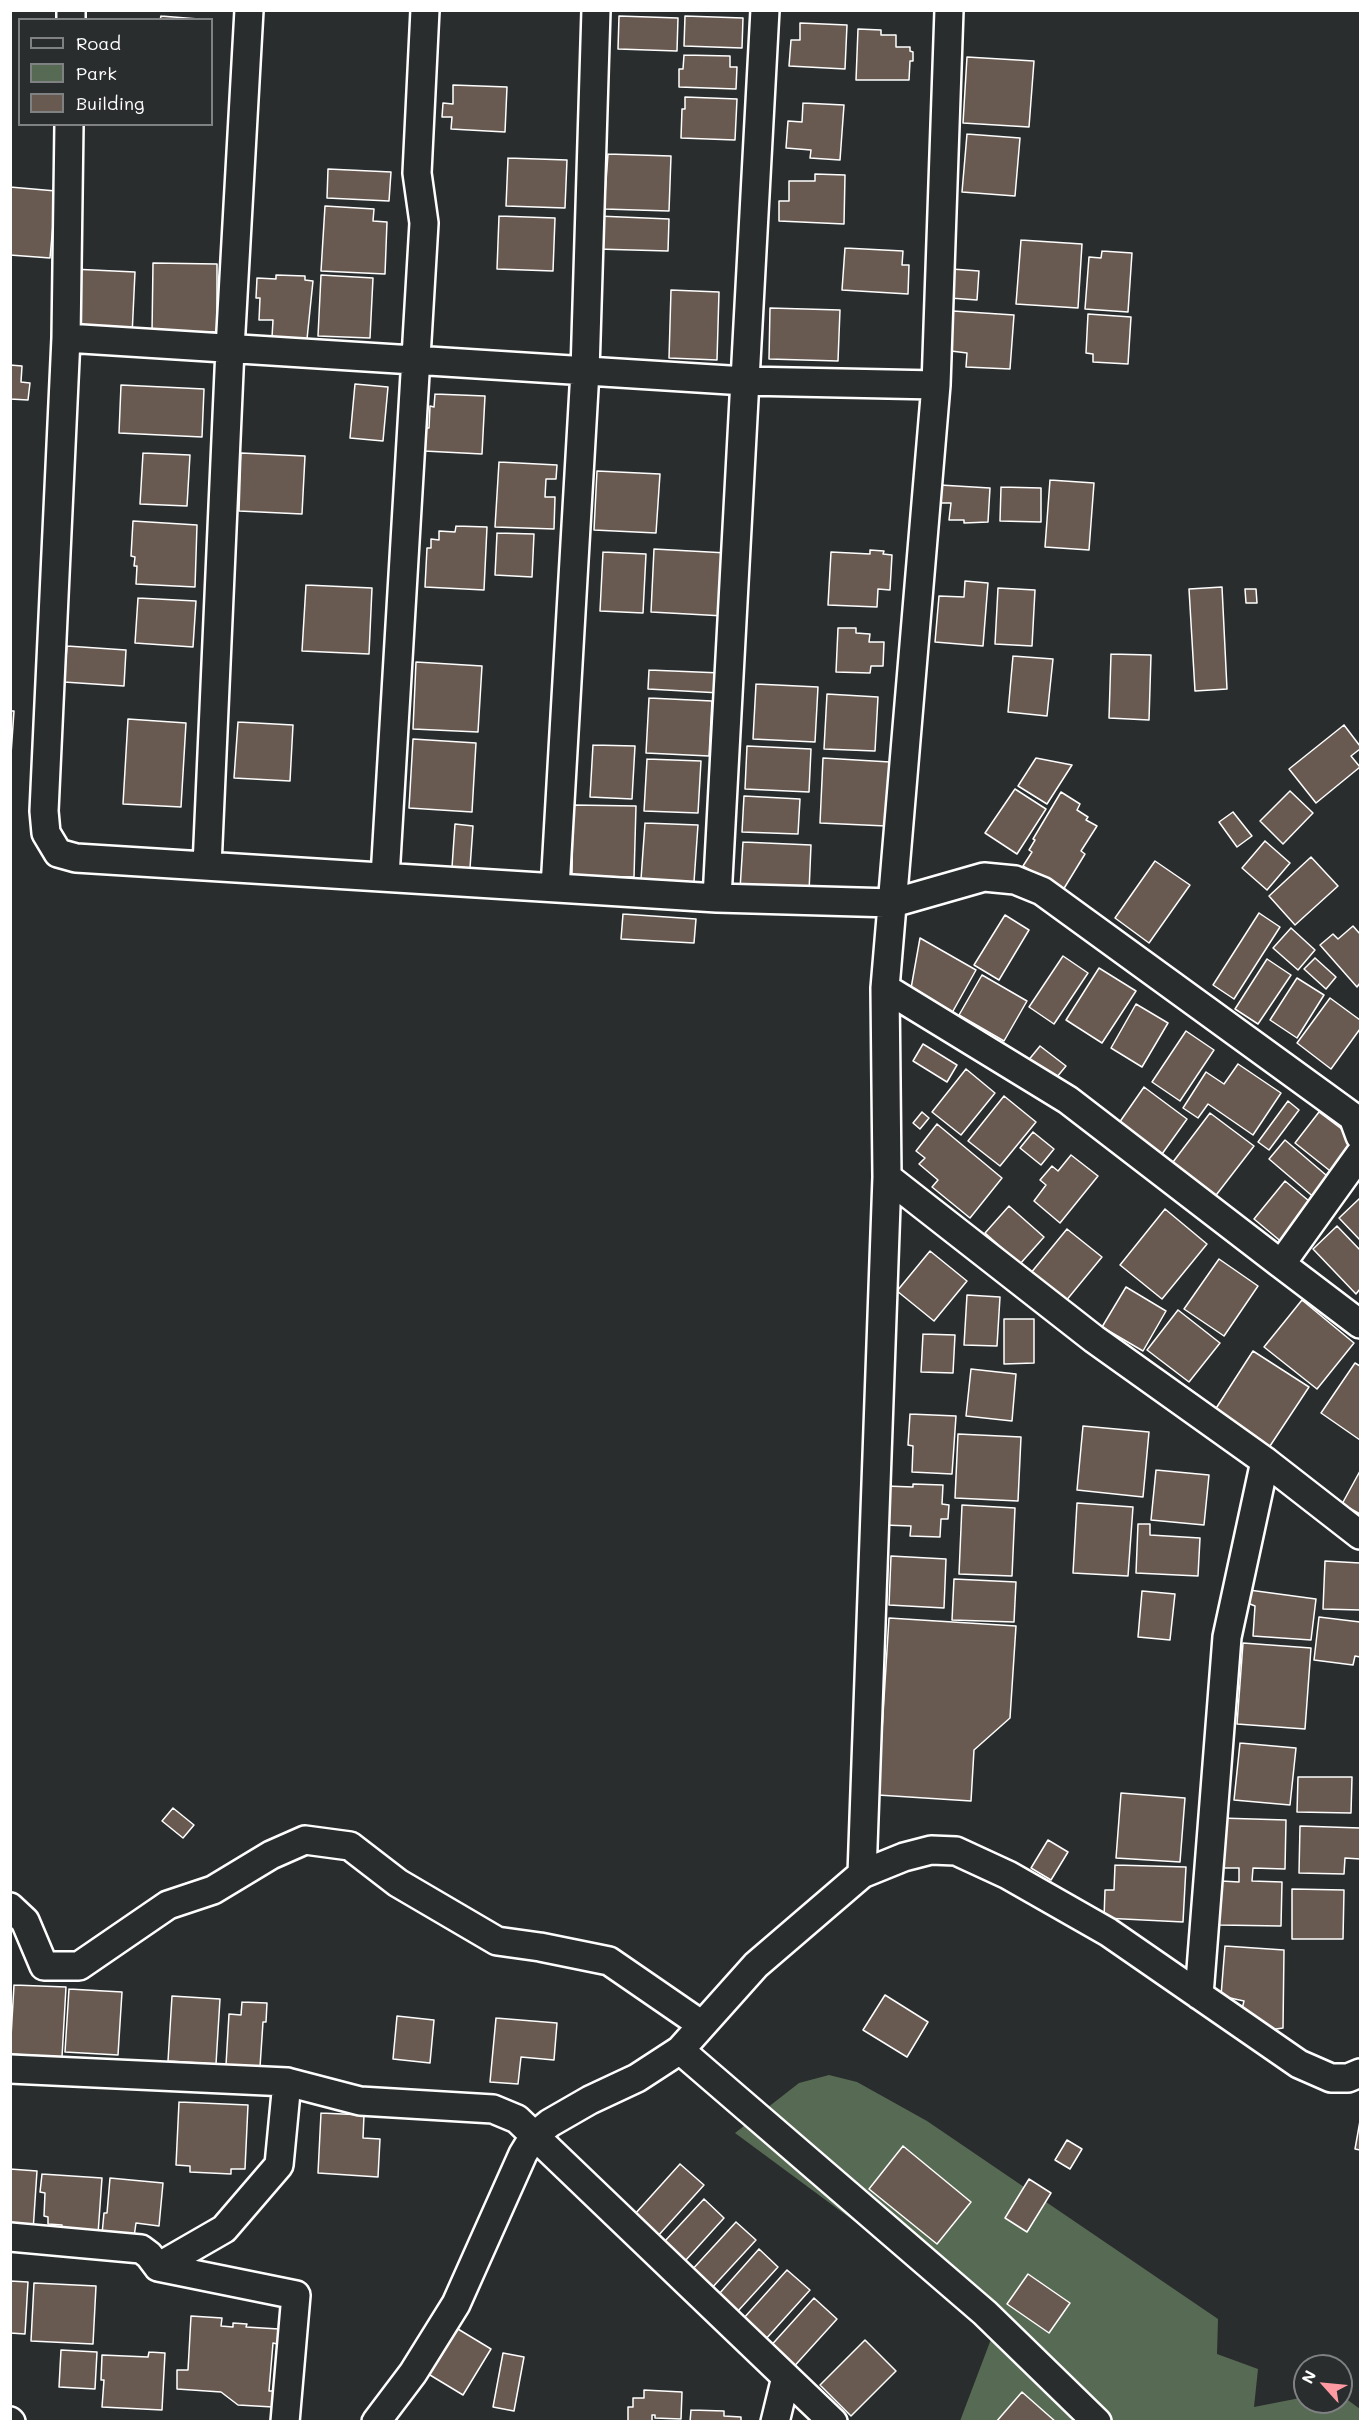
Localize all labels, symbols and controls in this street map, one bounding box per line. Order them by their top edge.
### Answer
legend [18,18,213,126]
text: Road [76,31,121,55]
text: Park [76,61,117,85]
text: Building [76,91,144,115]
north arrow [1293,2354,1353,2414]
text: N [1296,2366,1320,2387]

